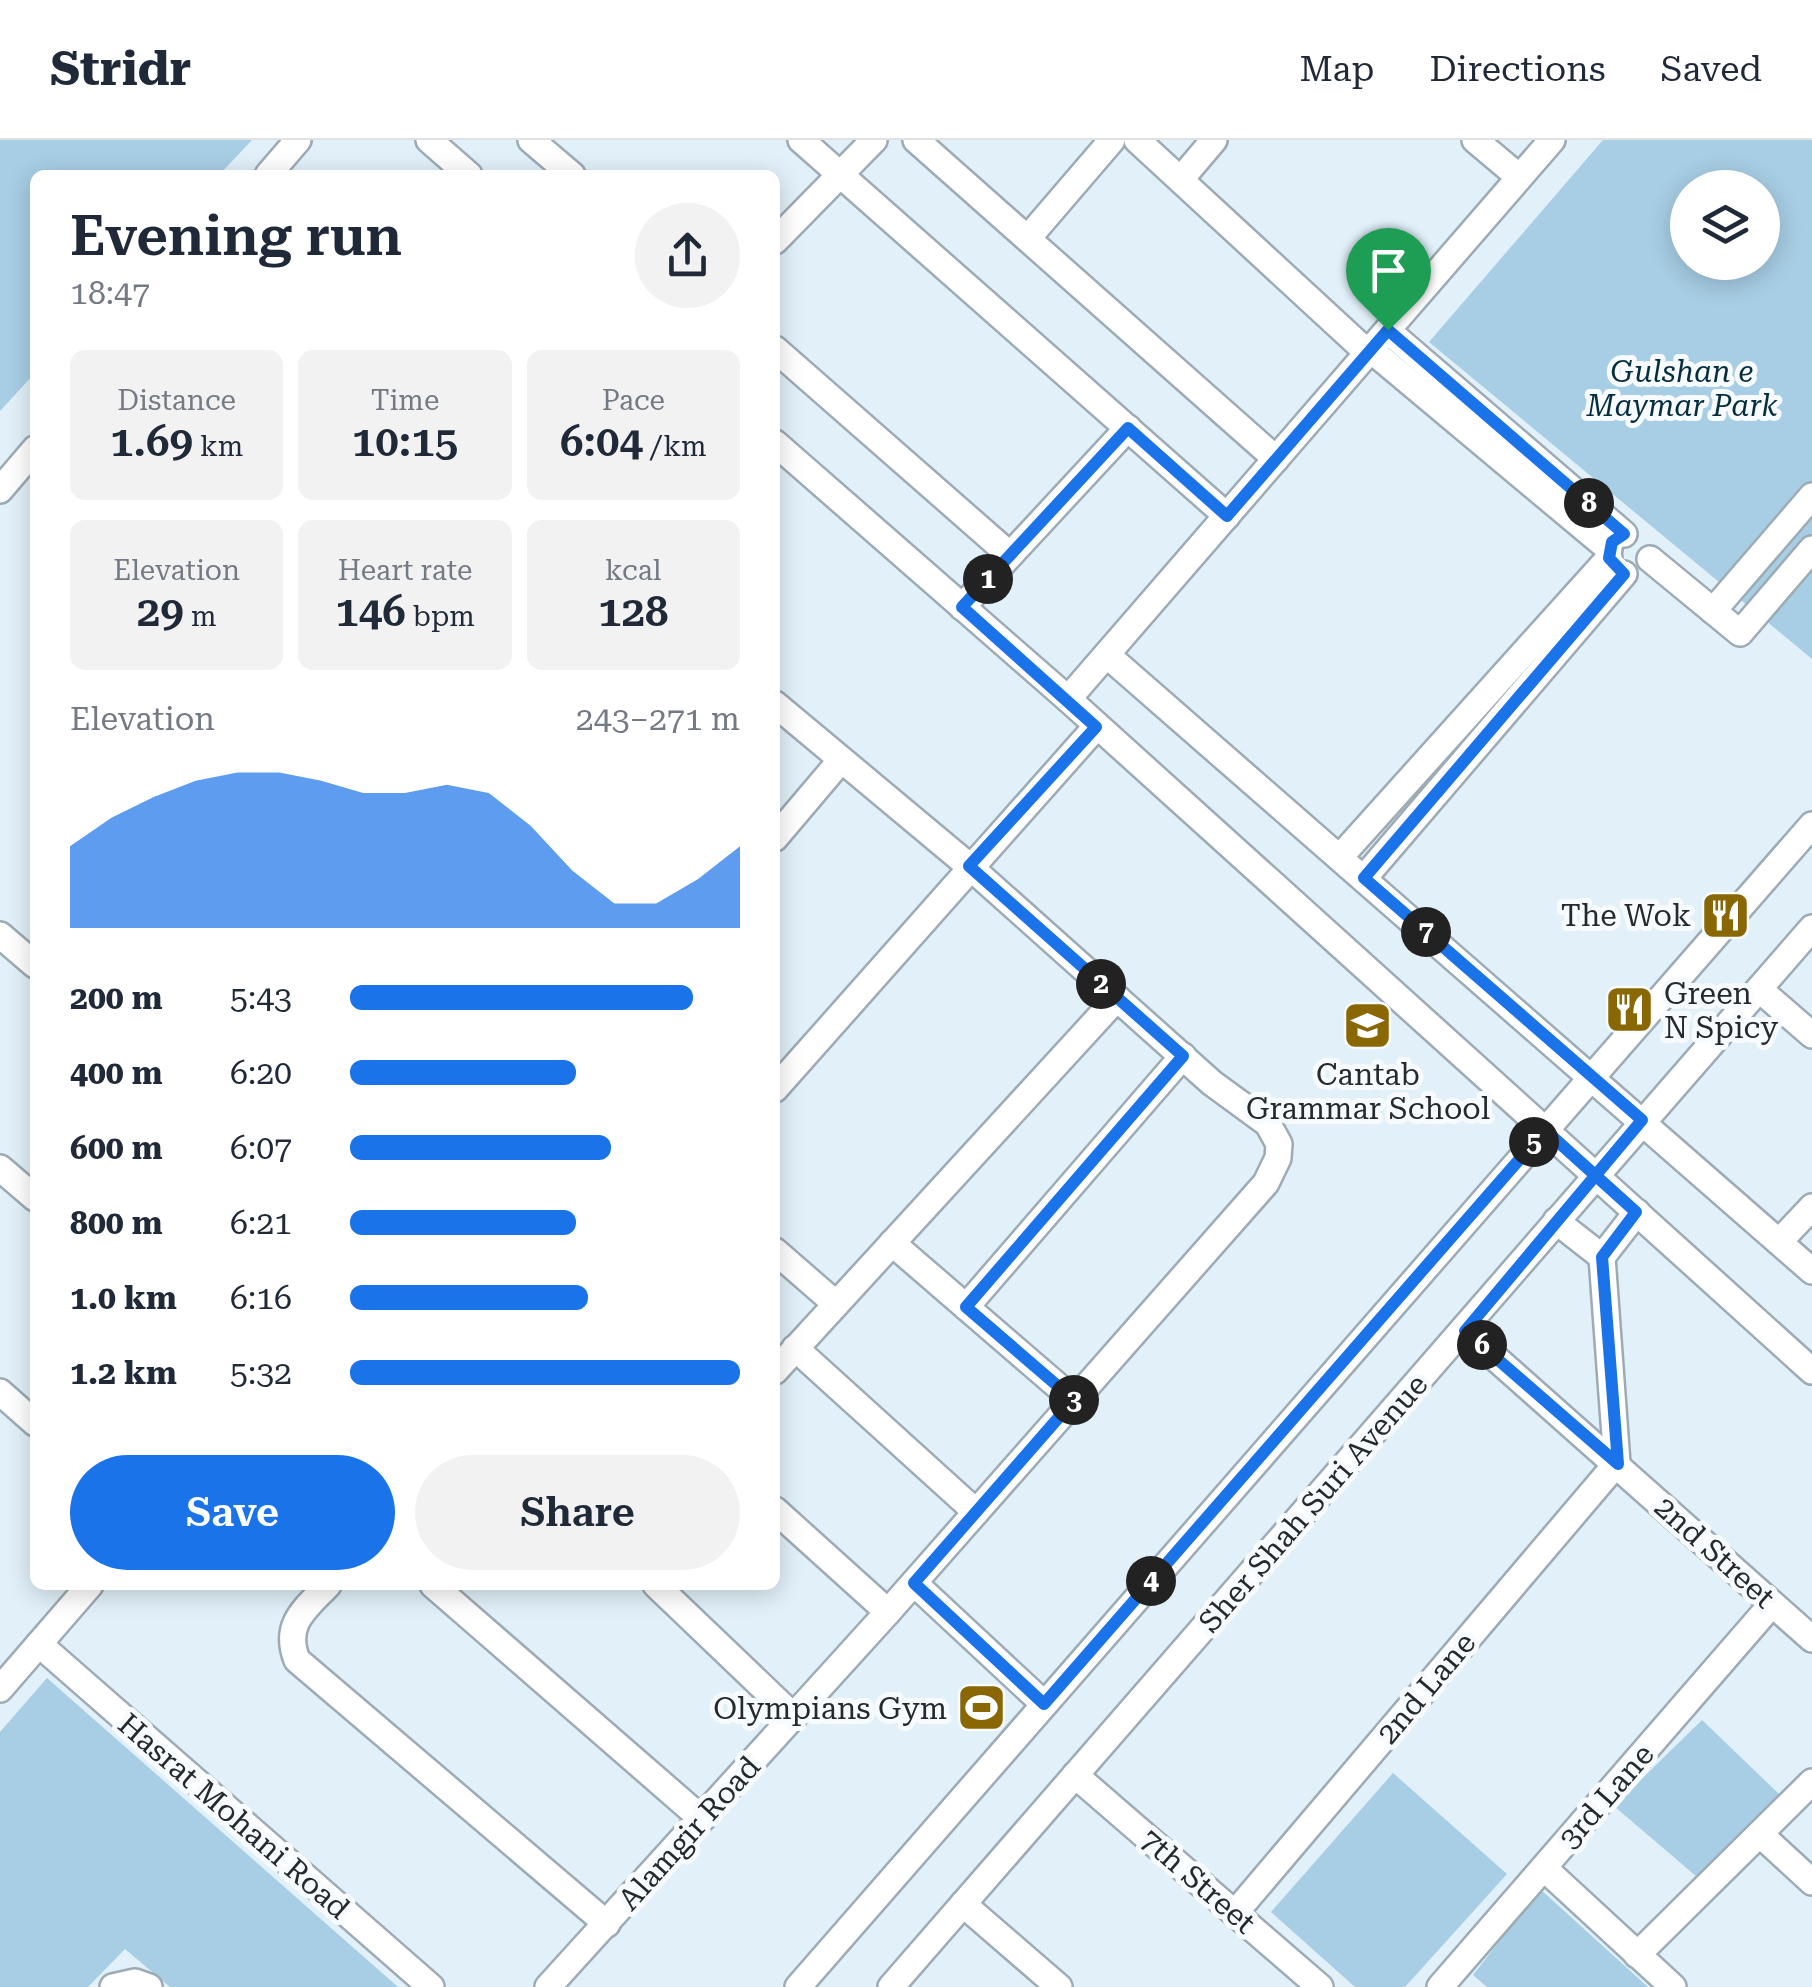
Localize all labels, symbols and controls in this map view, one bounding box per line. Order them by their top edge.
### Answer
text: Stridr [50,41,191,97]
text: Map [1300,49,1374,90]
text: Directions [1429,49,1606,90]
text: Saved [1661,49,1762,90]
map controls [1670,170,1780,280]
button: layers [1670,170,1780,280]
button: share [635,203,740,308]
text: Evening run [70,204,402,268]
pin [1346,228,1431,331]
icon: arrive [1361,243,1416,298]
text: 18:47 [70,274,150,312]
park label: Gulshan e Maymar Park [1585,354,1778,423]
text: Distance [117,384,236,417]
text: Time [371,384,439,417]
text: Pace [602,384,665,417]
text: 1.69 [110,417,193,466]
text: 10:15 [352,417,458,466]
text: 6:04 [560,417,643,466]
text: km [193,430,243,463]
text: /km [643,430,707,463]
pin: 8 [1564,478,1614,528]
text: 8 [1581,486,1597,519]
text: Elevation [113,554,240,587]
text: Heart rate [338,554,472,587]
text: kcal [605,554,662,587]
pin: 1 [963,554,1013,604]
text: 1 [980,562,996,595]
text: 29 [137,587,184,636]
text: 146 [335,587,406,636]
text: 128 [598,587,669,636]
text: m [184,600,217,633]
text: bpm [406,600,475,633]
text: Elevation [70,700,215,738]
text: 243–271 m [576,700,740,738]
restaurant icon: The Wok [1700,889,1752,941]
place label: The Wok [1561,898,1691,933]
pin: 7 [1401,907,1451,957]
text: 7 [1418,915,1434,948]
pin: 2 [1076,959,1126,1009]
text: 2 [1093,967,1109,1000]
place label: Green N Spicy [1664,976,1778,1045]
text: 200 m [70,979,163,1017]
text: 5:43 [230,979,292,1017]
restaurant icon: Green N Spicy [1603,984,1655,1036]
school or university icon: Cantab Grammar School [1342,999,1394,1051]
text: 400 m [70,1054,163,1092]
text: 6:20 [230,1054,292,1092]
place label: Cantab Grammar School [1246,1057,1490,1126]
pin: 5 [1509,1117,1559,1167]
text: 5 [1526,1125,1542,1158]
text: 600 m [70,1129,163,1167]
text: 6:07 [230,1129,292,1167]
text: 800 m [70,1204,163,1242]
text: 6:21 [230,1204,292,1242]
text: 1.0 km [70,1279,177,1317]
text: 6:16 [230,1279,292,1317]
pin: 6 [1457,1320,1507,1370]
text: 6 [1474,1328,1490,1361]
text: 1.2 km [70,1354,177,1392]
text: 5:32 [230,1354,292,1392]
street label: Sher Shah Suri Avenue [1191,1367,1435,1639]
pin: 3 [1049,1375,1099,1425]
text: 3 [1066,1383,1082,1416]
button: Save [70,1455,395,1570]
button: Share [415,1455,740,1570]
street label: 2nd Street [1648,1489,1782,1615]
pin: 4 [1126,1556,1176,1606]
text: 4 [1143,1564,1159,1597]
street label: 2nd Lane [1370,1625,1482,1751]
sports icon: Olympians Gym [956,1682,1008,1734]
place label: Olympians Gym [713,1691,947,1726]
street label: Hasrat Mohani Road [111,1706,357,1926]
street label: 3rd Lane [1551,1737,1661,1855]
street label: Alamgir Road [611,1749,767,1917]
street label: 7th Street [1133,1822,1263,1940]

